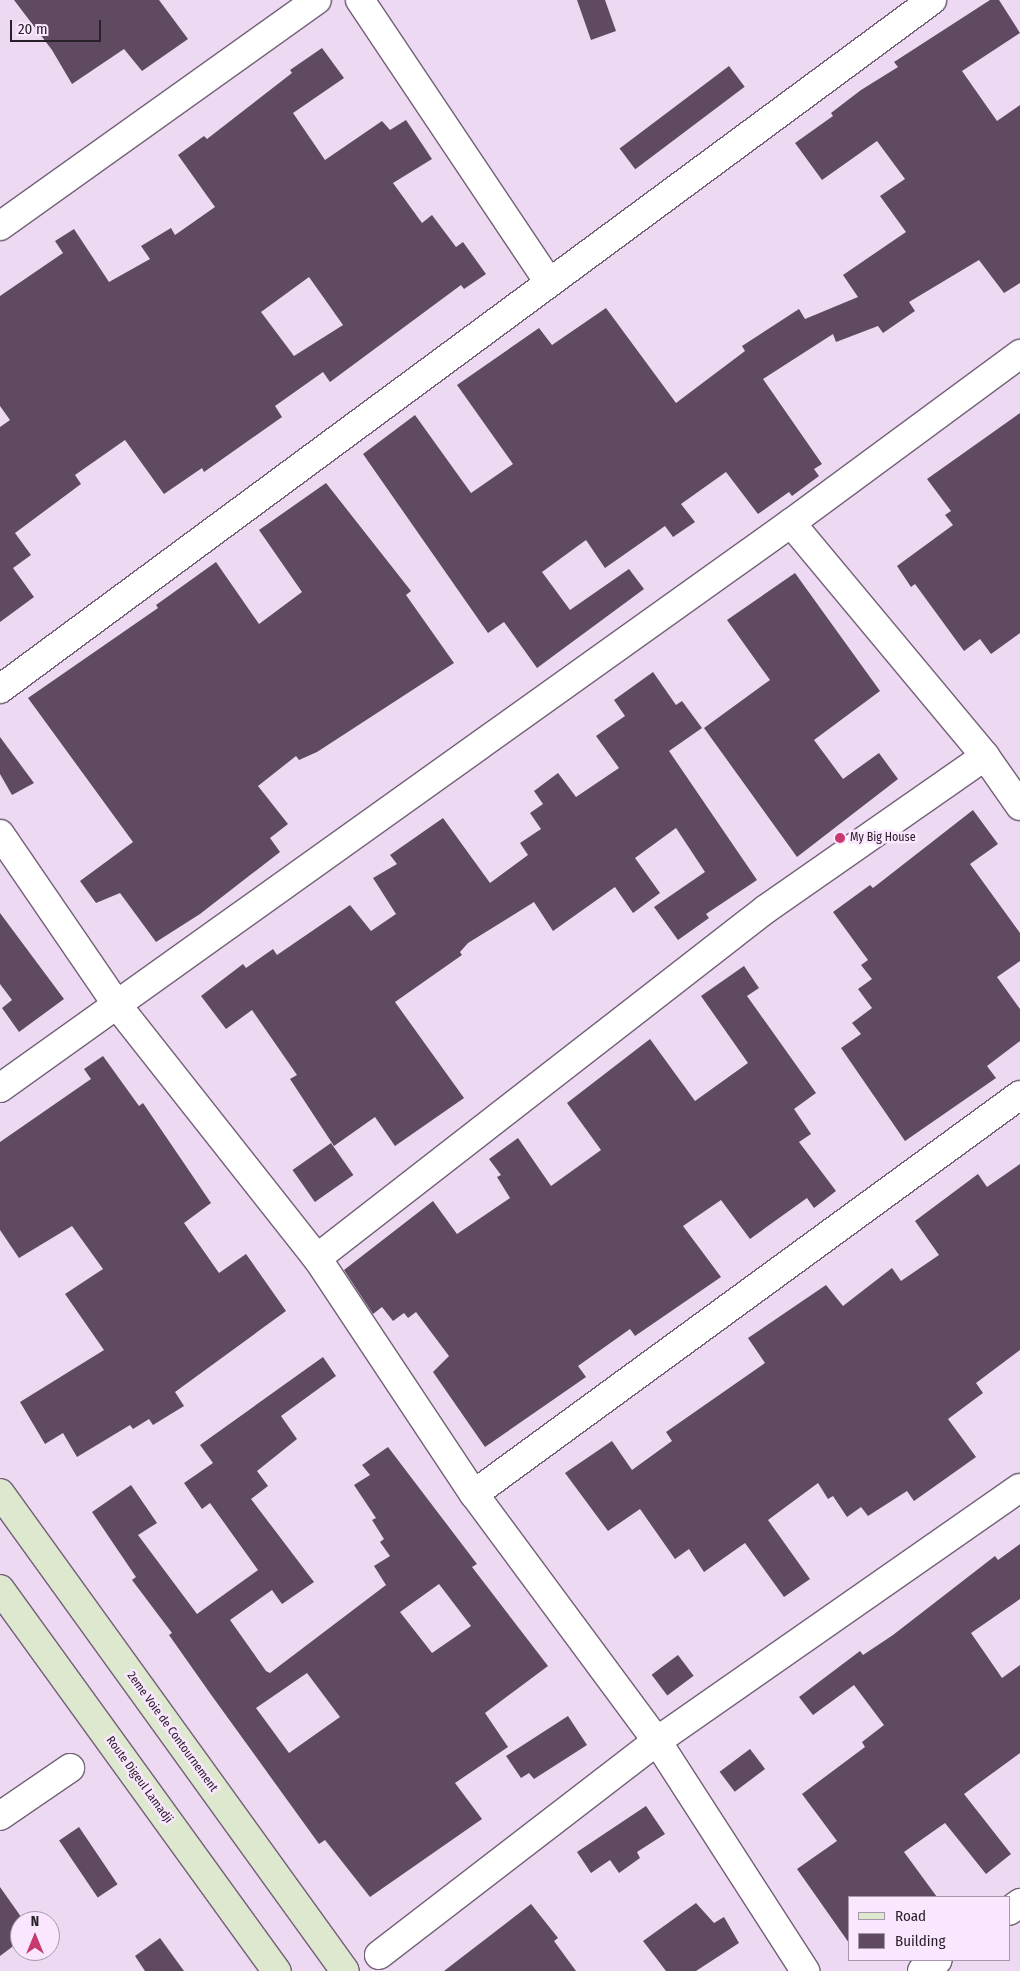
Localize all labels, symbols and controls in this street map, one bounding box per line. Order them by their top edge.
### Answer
scale bar [12,10,104,42]
text: 20 m [18,20,48,38]
place label: My Big House [850,831,916,845]
marker: My Big House [834,832,846,844]
street label: 2eme Voie de Contournement [124,1669,220,1795]
street label: Route Digeul Lamadji [103,1734,175,1826]
legend [848,1896,1010,1961]
text: Road [895,1907,926,1925]
north arrow [10,1911,60,1961]
text: N [31,1913,39,1930]
text: Building [895,1932,946,1950]

